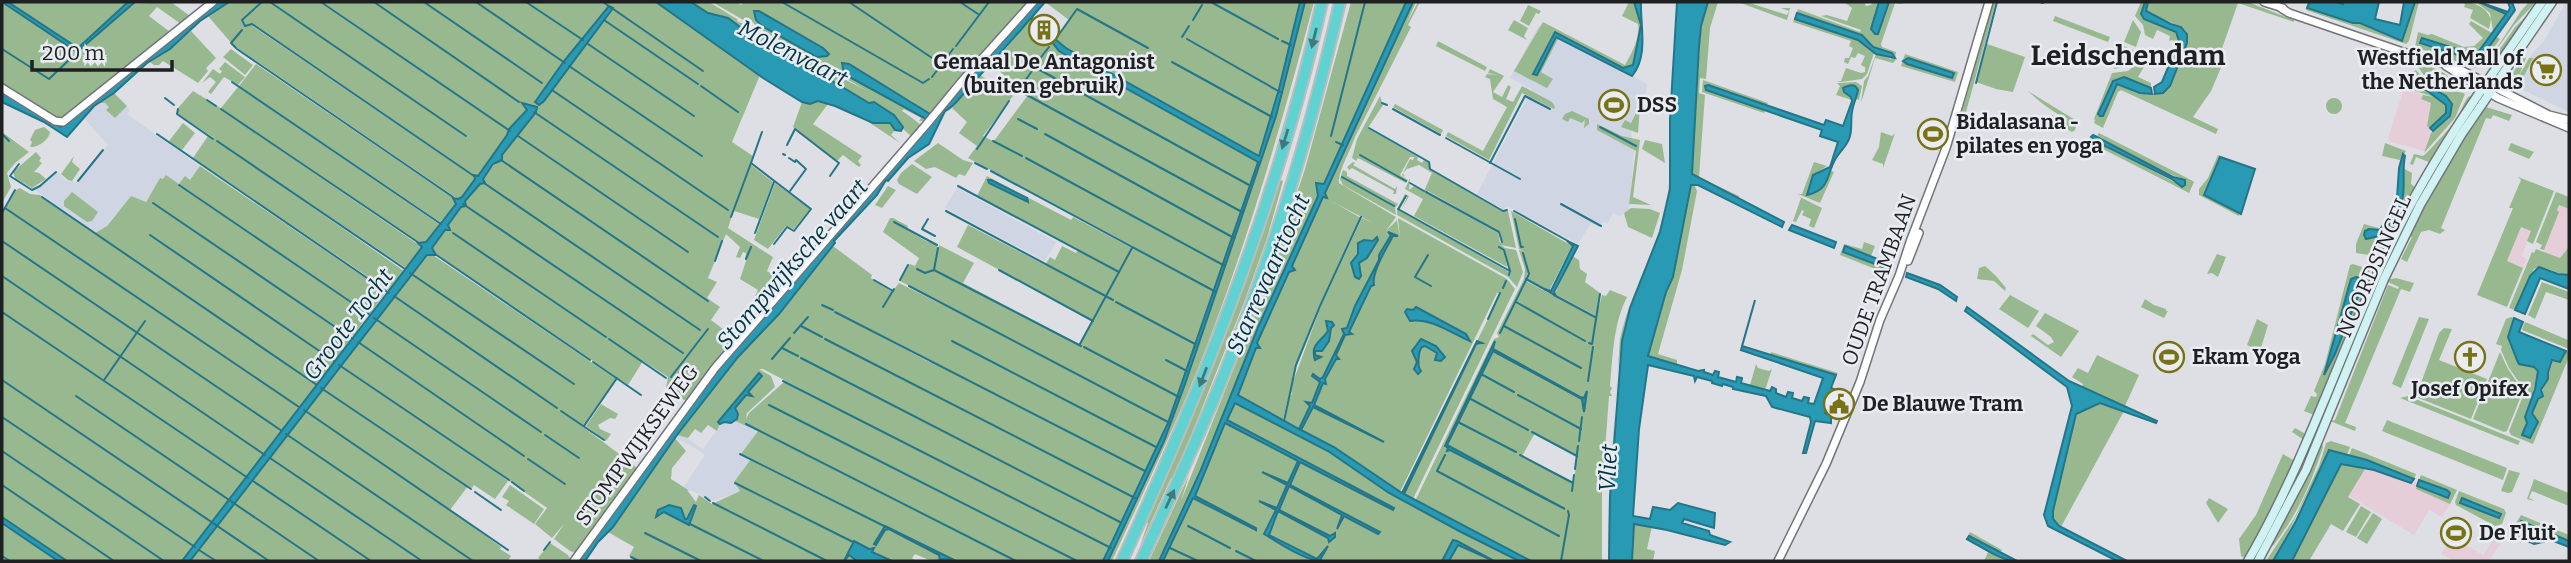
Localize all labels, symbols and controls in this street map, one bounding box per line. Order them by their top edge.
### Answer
water label: Molenvaart [734,13,853,93]
building icon: Gemaal De Antagonist (buiten gebruik) [1027,13,1061,47]
one-way arrow [1308,27,1319,49]
scale bar [32,28,172,72]
district label: Leidschendam [2031,39,2226,72]
text: 200 m [42,40,105,66]
place label: Westfield Mall of the Netherlands [2357,45,2525,95]
place label: Gemaal De Antagonist (buiten gebruik) [933,49,1155,99]
supermarket icon: Westfield Mall of the Netherlands [2529,53,2563,87]
sports icon: DSS [1597,88,1631,122]
place label: DSS [1637,92,1677,118]
place label: Bidalasana - pilates en yoga [1956,109,2103,159]
sports icon: Bidalasana - pilates en yoga [1916,117,1950,151]
one-way arrow [1280,129,1290,150]
water label: Stompwijksche vaart [710,172,874,355]
water label: Starrevaarttocht [1220,189,1316,359]
street label: NOORDSINGEL [2331,190,2417,341]
street label: OUDE TRAMBAAN [1836,191,1922,369]
water label: Groote Tocht [297,262,399,385]
sports icon: Ekam Yoga [2152,340,2186,374]
church icon: Josef Opifex [2453,340,2487,374]
place label: Ekam Yoga [2192,344,2301,370]
street label: STOMPWIJKSEWEG [570,359,704,531]
one-way arrow [1197,367,1208,388]
place label: Josef Opifex [2410,376,2529,402]
public building icon: De Blauwe Tram [1822,387,1856,421]
place label: De Blauwe Tram [1862,391,2023,417]
water label: Vliet [1593,443,1623,493]
one-way arrow [1164,489,1175,509]
sports icon: De Fluit [2439,516,2473,550]
place label: De Fluit [2479,520,2556,546]

